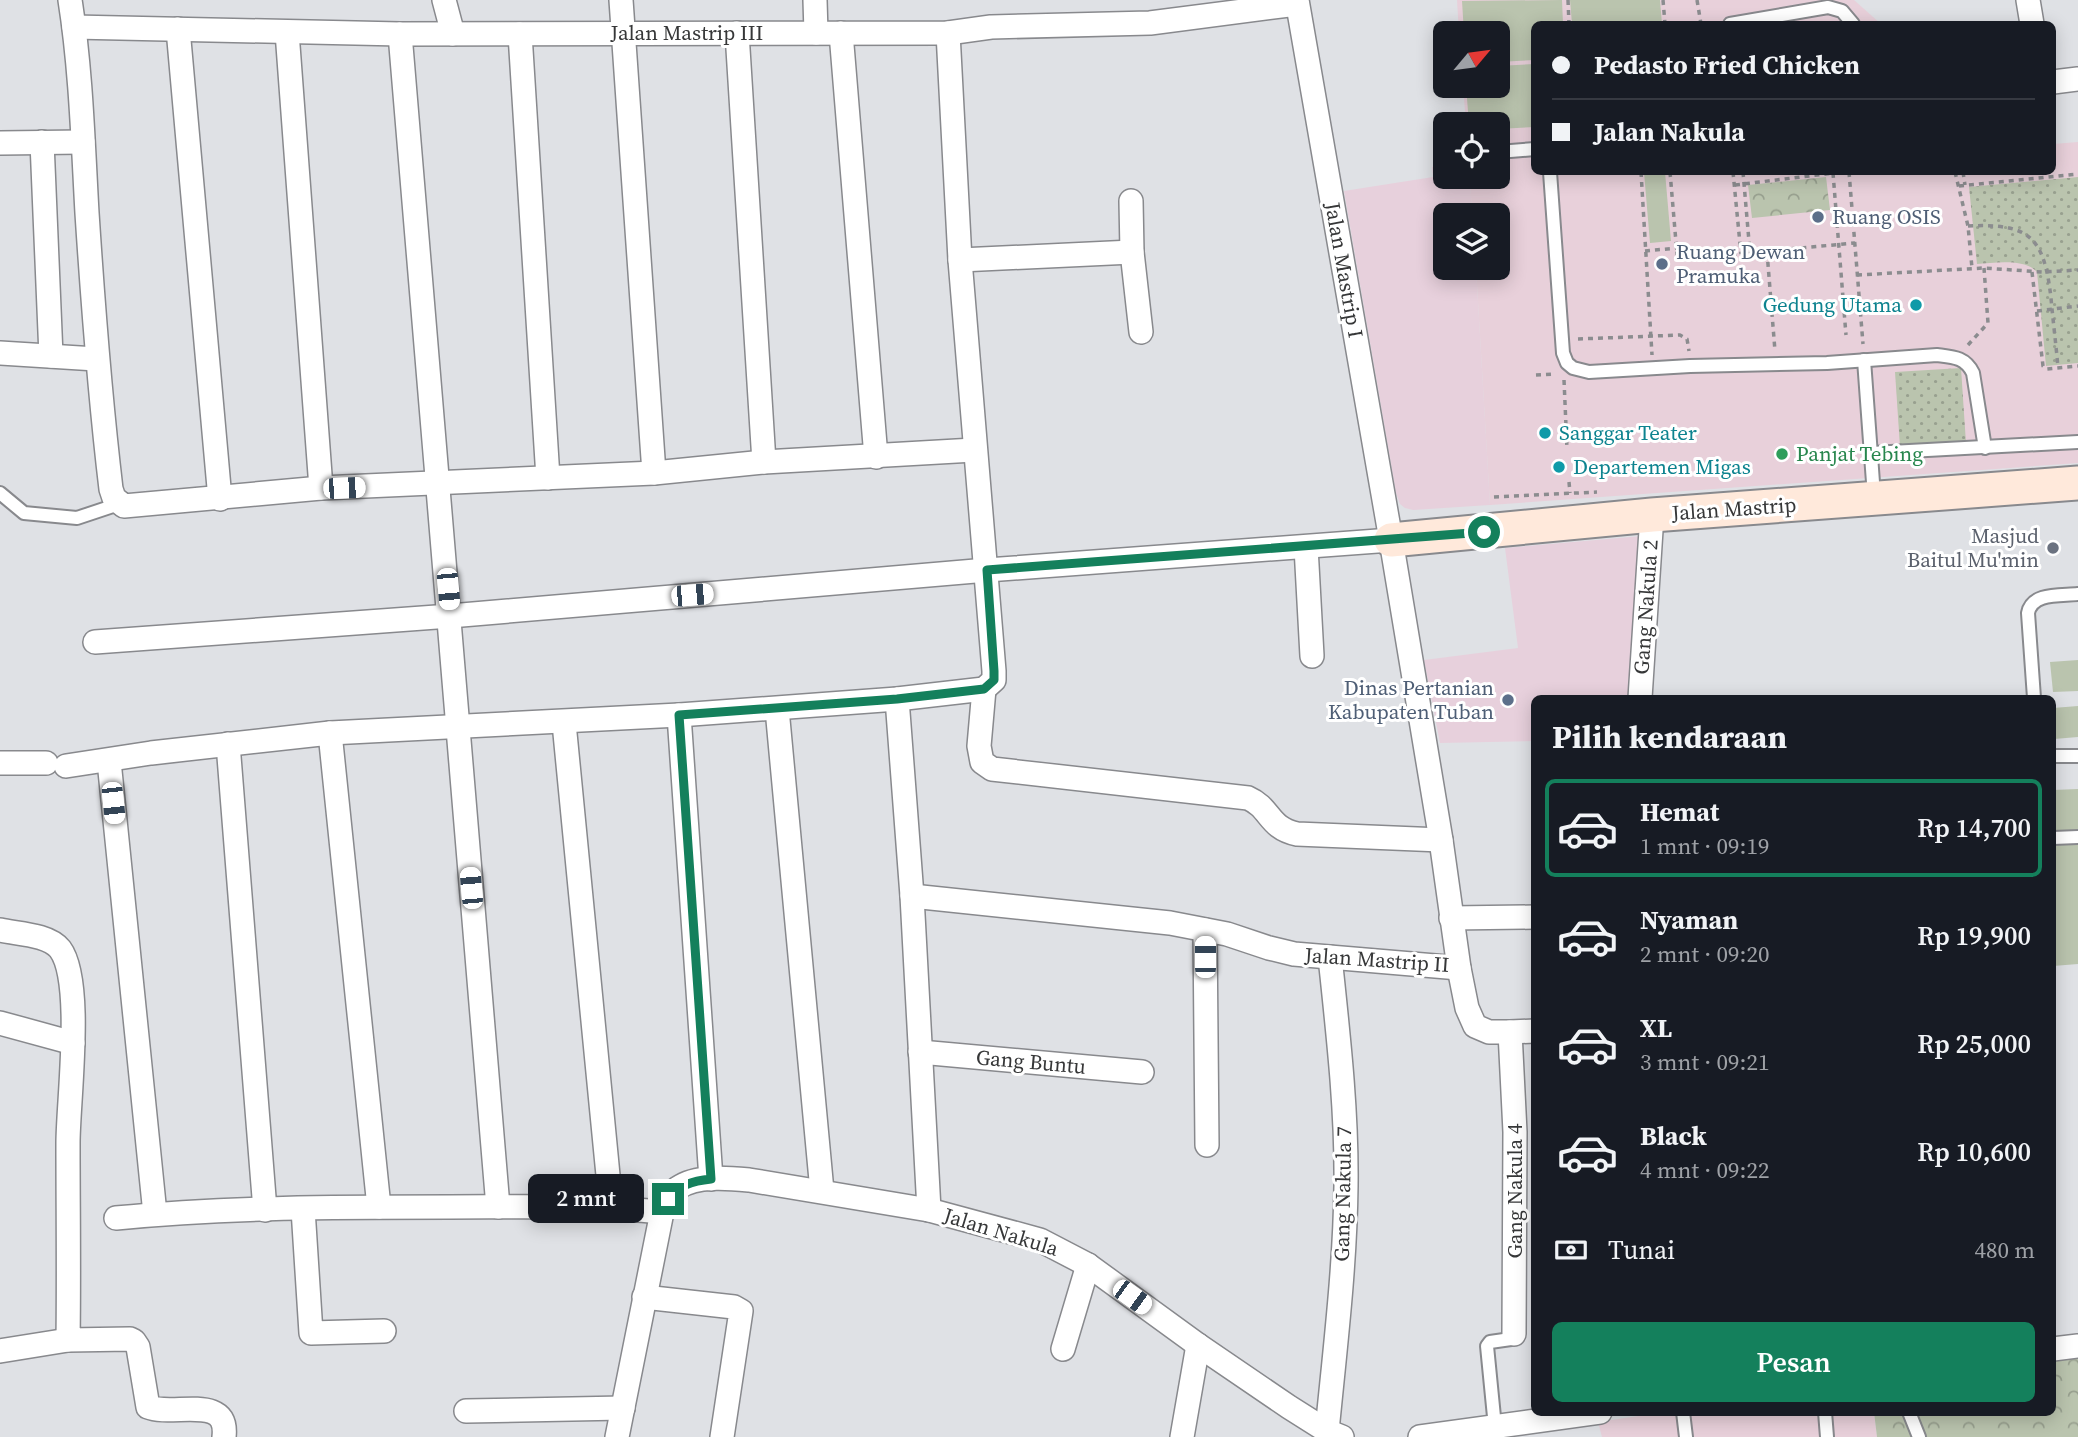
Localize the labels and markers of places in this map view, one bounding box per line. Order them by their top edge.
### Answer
place label: Ruang OSIS [1832,202,1941,231]
marker: Ruang OSIS [1810,209,1826,225]
place label: Ruang Dewan Pramuka [1676,237,1805,290]
marker: Ruang Dewan Pramuka [1654,256,1670,272]
place label: Gedung Utama [1763,290,1902,319]
marker: Gedung Utama [1908,297,1924,313]
place label: Sanggar Teater [1559,418,1697,447]
marker: Sanggar Teater [1537,425,1553,441]
place label: Panjat Tebing [1796,439,1923,468]
marker: Panjat Tebing [1774,446,1790,462]
place label: Departemen Migas [1573,452,1751,481]
marker: Departemen Migas [1551,459,1567,475]
place label: Masjud Baitul Mu'min [1907,521,2039,574]
marker: Masjud Baitul Mu'min [2045,540,2061,556]
place label: Dinas Pertanian Kabupaten Tuban [1328,673,1494,726]
marker: Dinas Pertanian Kabupaten Tuban [1500,692,1516,708]

